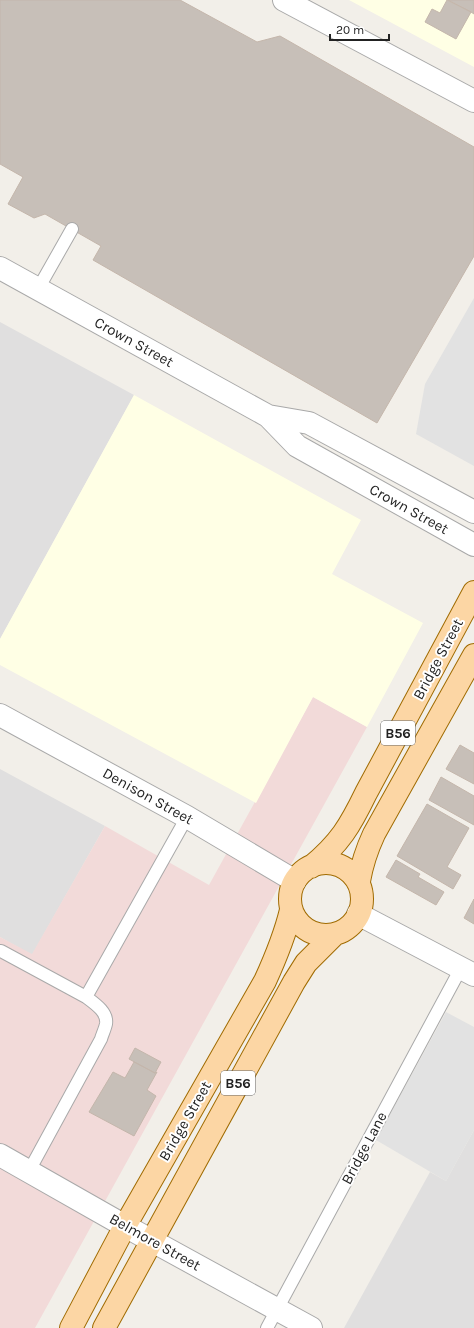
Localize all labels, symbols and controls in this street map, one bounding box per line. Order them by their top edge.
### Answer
scale bar [330,16,389,42]
text: 20 m [336,23,364,37]
street label: Crown Street [91,313,177,371]
street label: Crown Street [366,480,452,538]
street label: Bridge Street [409,615,467,703]
road number: B56 [381,721,415,745]
street label: Denison Street [99,764,197,829]
road number: B56 [221,1071,255,1095]
street label: Bridge Street [155,1078,215,1164]
street label: Bridge Lane [337,1109,391,1187]
street label: Belmore Street [106,1210,204,1275]

